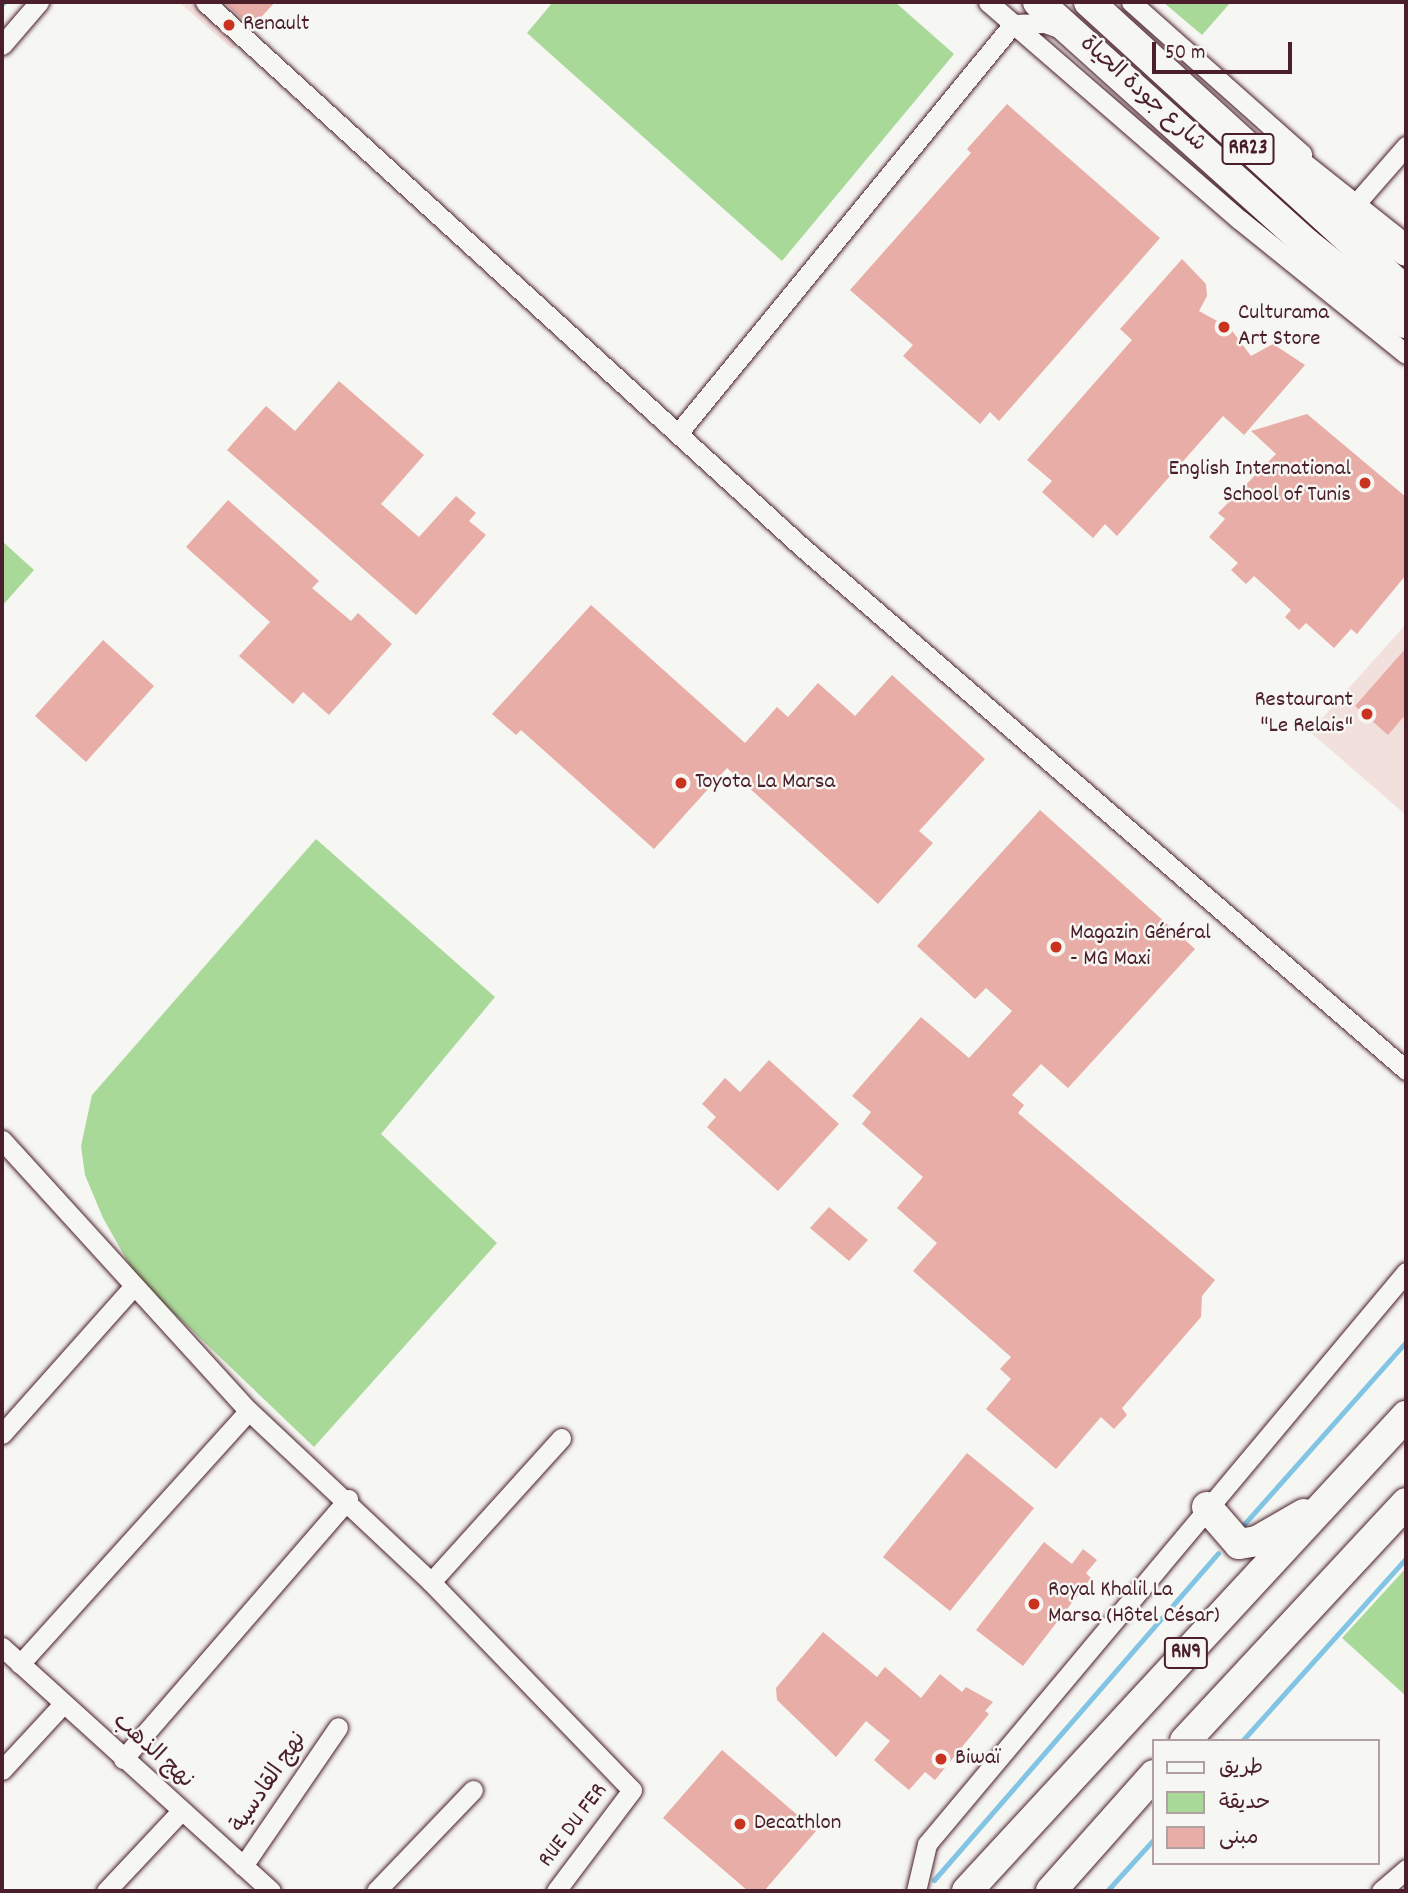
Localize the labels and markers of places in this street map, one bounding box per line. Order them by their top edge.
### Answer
place label: Renault [243,11,310,39]
marker: Renault [221,17,237,33]
place label: Culturama Art Store [1238,300,1329,354]
marker: Culturama Art Store [1216,319,1232,335]
place label: English International School of Tunis [1169,456,1351,510]
marker: English International School of Tunis [1357,475,1373,491]
place label: Restaurant "Le Relais" [1254,687,1353,741]
marker: Restaurant "Le Relais" [1359,706,1375,722]
place label: Toyota La Marsa [695,769,835,797]
marker: Toyota La Marsa [673,775,689,791]
place label: Magazin Général - MG Maxi [1070,920,1211,974]
marker: Magazin Général - MG Maxi [1048,939,1064,955]
place label: Royal Khalil La Marsa (Hôtel César) [1048,1577,1220,1631]
marker: Royal Khalil La Marsa (Hôtel César) [1026,1596,1042,1612]
place label: Biwaï [955,1745,1000,1773]
marker: Biwaï [933,1751,949,1767]
place label: Decathlon [754,1810,841,1838]
marker: Decathlon [732,1816,748,1832]

